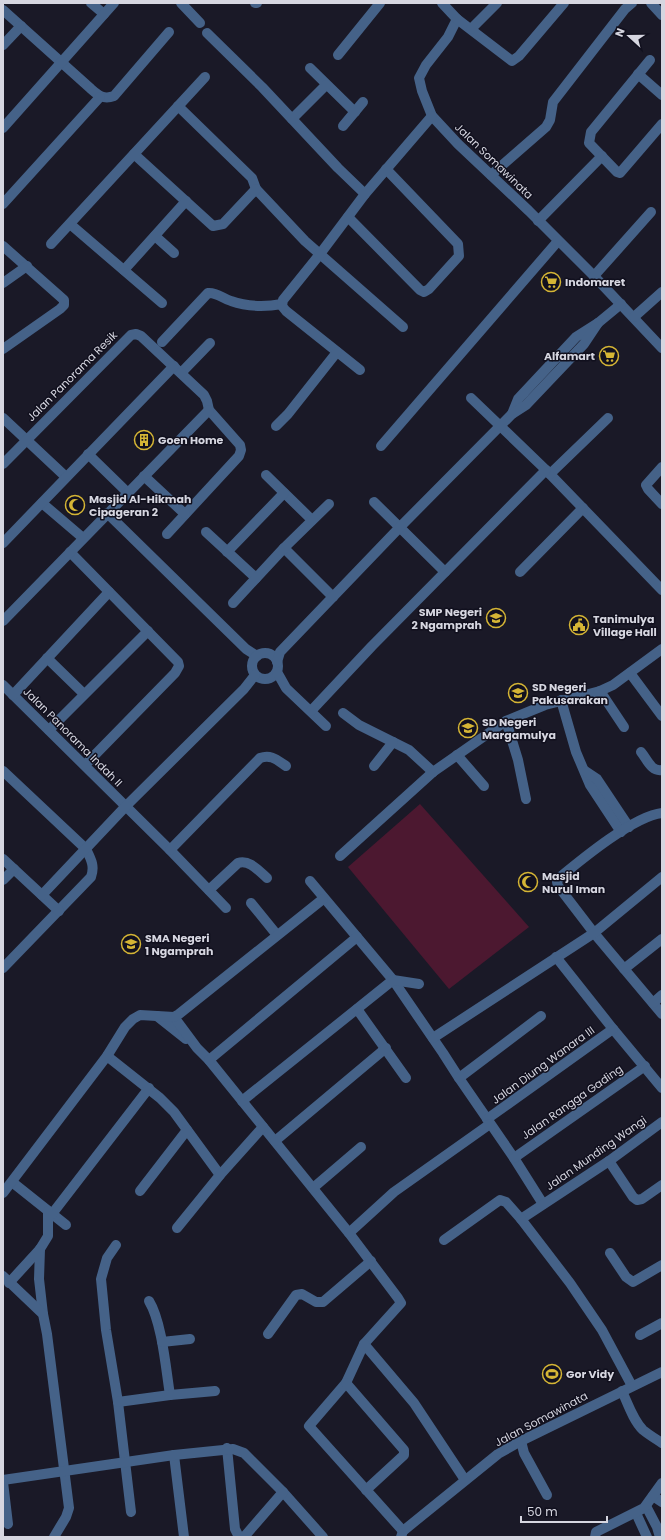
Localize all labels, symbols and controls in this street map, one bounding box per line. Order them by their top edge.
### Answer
north arrow [609,16,649,56]
text: N [611,26,629,39]
street label: Jalan Somawinata [451,119,537,203]
supermarket icon: Indomaret [540,271,562,293]
place label: Indomaret [565,274,626,290]
street label: Jalan Panorama Resik [23,327,121,425]
supermarket icon: Alfamart [598,345,620,367]
place label: Alfamart [544,348,596,364]
building icon: Goen Home [133,429,155,451]
place label: Goen Home [158,432,224,448]
place label: Masjid Al-Hikmah Cipageran 2 [89,491,191,520]
mosque icon: Masjid Al-Hikmah Cipageran 2 [64,494,86,516]
place label: SMP Negeri 2 Ngamprah [411,604,482,633]
school or university icon: SMP Negeri 2 Ngamprah [485,607,507,629]
place label: Tanimulya Village Hall [593,611,657,640]
public building icon: Tanimulya Village Hall [568,614,590,636]
place label: SD Negeri Pakusarakan [532,679,608,708]
school or university icon: SD Negeri Pakusarakan [507,682,529,704]
street label: Jalan Panorama Indah II [20,684,126,790]
place label: SD Negeri Margamulya [482,714,556,743]
school or university icon: SD Negeri Margamulya [457,717,479,739]
place label: Masjid Nurul Iman [542,868,605,897]
mosque icon: Masjid Nurul Iman [517,871,539,893]
place label: SMA Negeri 1 Ngamprah [145,930,213,959]
school or university icon: SMA Negeri 1 Ngamprah [120,933,142,955]
street label: Jalan Diung Wanara III [488,1022,598,1108]
street label: Jalan Rangga Gading [518,1061,626,1143]
street label: Jalan Munding Wangi [542,1112,650,1194]
sports icon: Gor Vidy [541,1363,563,1385]
place label: Gor Vidy [566,1366,614,1382]
street label: Jalan Somawinata [492,1388,590,1450]
scale bar [521,1498,607,1524]
text: 50 m [527,1503,558,1520]

